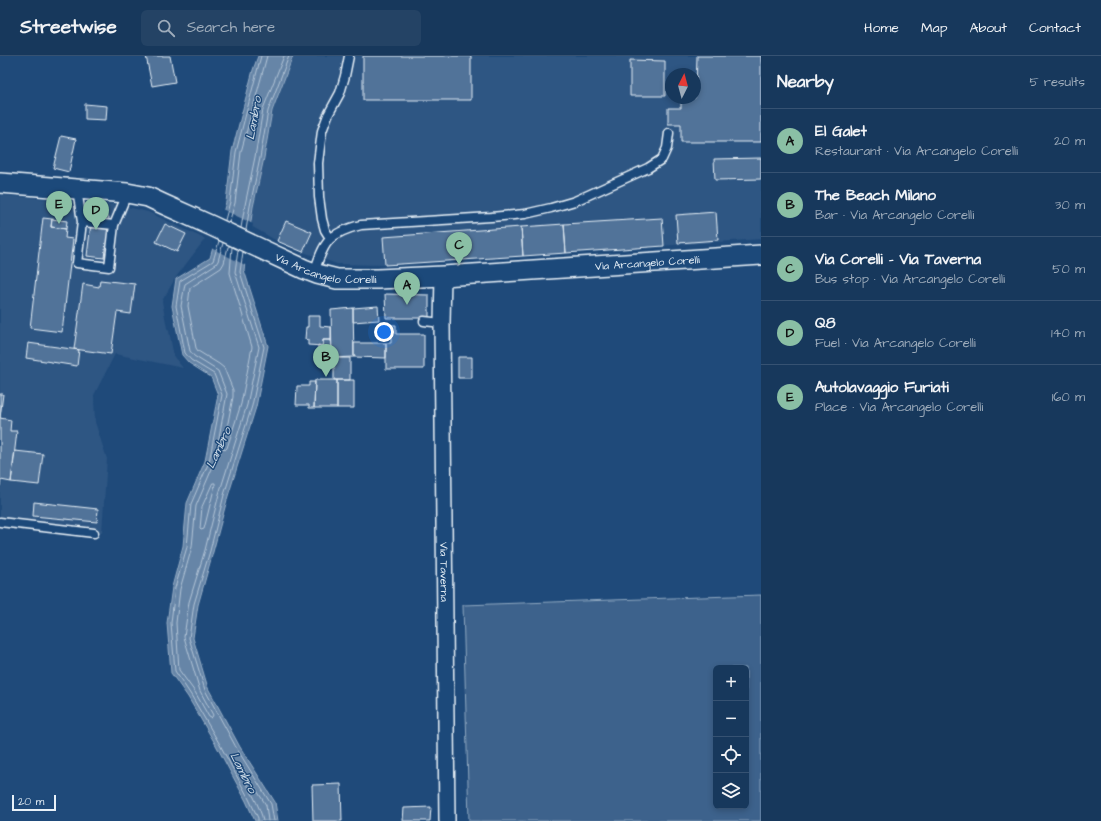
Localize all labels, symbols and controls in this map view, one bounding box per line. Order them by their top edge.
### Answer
search box [141,10,421,46]
text: Streetwise [20,14,117,41]
icon: search [155,17,177,39]
text: Search here [187,17,275,38]
text: Home [864,18,899,38]
text: Map [921,18,947,38]
text: About [969,18,1007,38]
text: Contact [1029,18,1081,38]
north arrow [665,68,701,104]
text: Nearby [777,70,834,94]
text: 5 results [1029,73,1085,91]
water label: Lambro [242,94,266,141]
text: El Galet [815,121,867,142]
text: A [786,132,794,150]
text: 20 m [1054,132,1085,150]
text: Restaurant · Via Arcangelo Corelli [815,142,1018,160]
text: The Beach Milano [815,185,936,206]
pin: E [46,191,72,224]
text: B [785,196,795,214]
text: 30 m [1055,196,1085,214]
pin: D [83,197,109,230]
text: Bar · Via Arcangelo Corelli [815,206,974,224]
pin: C [446,232,472,265]
street label: Via Arcangelo Corelli [273,249,377,287]
text: Via Corelli - Via Taverna [815,249,981,270]
street label: Via Arcangelo Corelli [595,252,701,273]
text: C [785,260,795,278]
text: 50 m [1052,260,1085,278]
text: Bus stop · Via Arcangelo Corelli [815,270,1005,288]
pin: A [394,272,420,305]
text: Q8 [815,313,835,334]
your location [374,322,394,342]
text: D [786,324,794,342]
text: 140 m [1051,324,1085,342]
text: Fuel · Via Arcangelo Corelli [815,334,976,352]
pin: B [313,344,339,377]
text: Autolavaggio Furiati [815,377,949,398]
text: E [786,388,794,406]
text: 160 m [1052,388,1085,406]
text: Place · Via Arcangelo Corelli [815,398,983,416]
water label: Lambro [202,423,236,471]
street label: Via Taverna [437,542,452,602]
map controls [713,665,749,809]
button: + [713,665,749,701]
button: − [713,701,749,737]
button: locate [713,737,749,773]
water label: Lambro [225,750,261,798]
button: layers [713,773,749,809]
scale bar [12,793,56,812]
text: 20 m [18,794,44,809]

